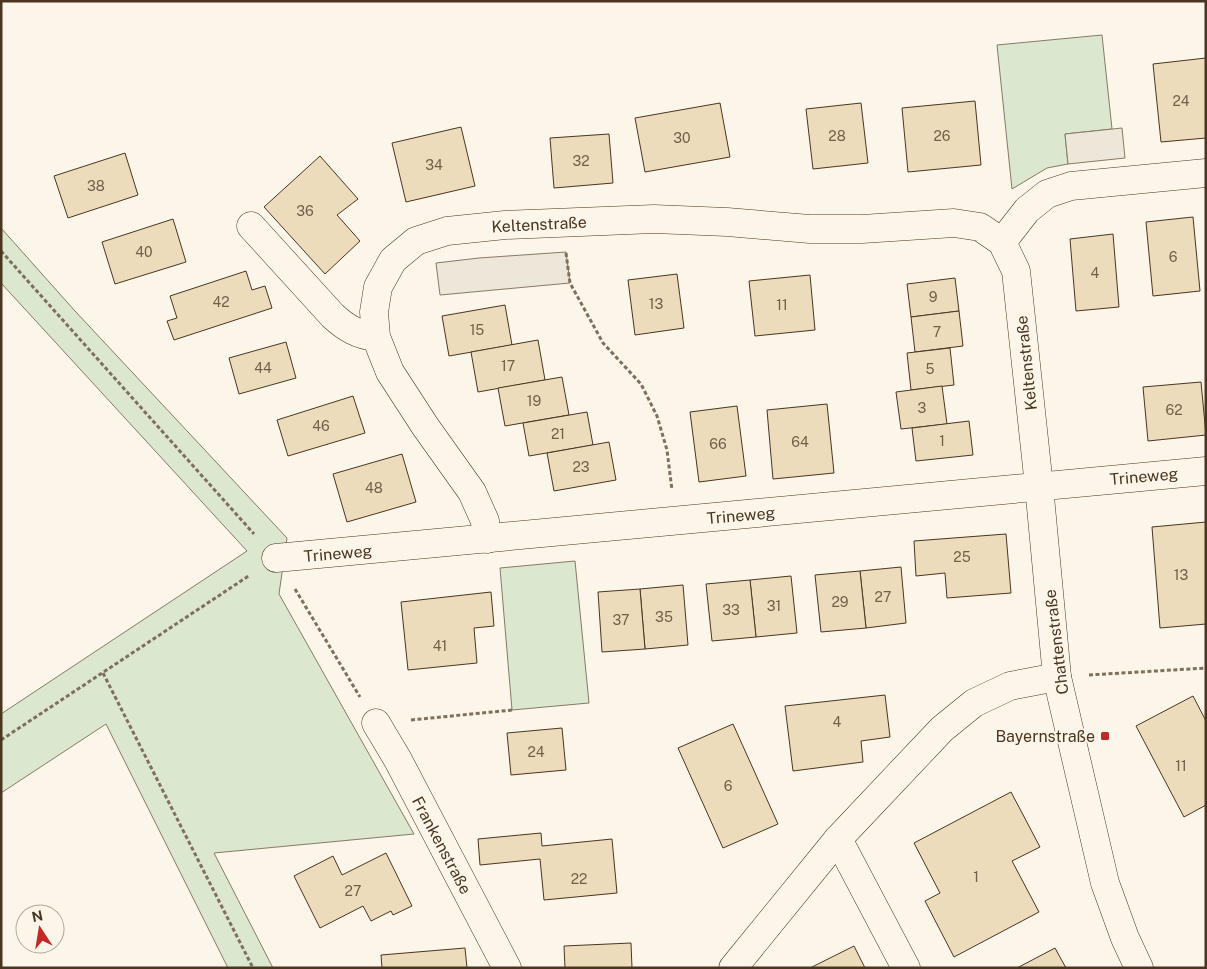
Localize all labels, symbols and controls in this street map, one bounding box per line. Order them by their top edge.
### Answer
house number: 24 [1172,93,1190,109]
house number: 28 [828,128,846,144]
house number: 26 [933,128,951,144]
house number: 30 [673,130,691,146]
house number: 32 [572,153,590,169]
house number: 34 [425,157,443,173]
house number: 38 [87,178,105,194]
house number: 36 [296,203,314,219]
street label: Keltenstraße [491,213,587,236]
house number: 40 [135,244,153,260]
house number: 6 [1169,249,1178,265]
house number: 4 [1091,265,1100,281]
house number: 9 [929,289,938,305]
house number: 42 [212,294,230,310]
house number: 13 [649,296,663,312]
house number: 11 [776,297,788,313]
street label: Keltenstraße [1012,314,1041,411]
house number: 15 [470,322,484,338]
house number: 7 [933,324,941,340]
house number: 17 [501,358,515,374]
house number: 44 [254,360,272,376]
house number: 5 [926,361,935,377]
house number: 19 [527,393,541,409]
house number: 3 [918,400,927,416]
house number: 62 [1165,402,1183,418]
house number: 46 [312,418,330,434]
house number: 21 [551,426,565,442]
house number: 1 [939,433,945,449]
house number: 64 [791,434,809,450]
house number: 66 [709,436,727,452]
house number: 23 [572,459,590,475]
street label: Trineweg [1109,464,1179,489]
house number: 48 [365,480,383,496]
street label: Trineweg [706,503,776,528]
street label: Trineweg [303,541,373,566]
house number: 25 [953,549,971,565]
house number: 13 [1174,567,1188,583]
street label: Chattenstraße [1041,588,1072,696]
house number: 27 [875,589,891,605]
house number: 29 [831,594,849,610]
house number: 31 [767,598,781,614]
house number: 33 [722,602,740,618]
house number: 35 [655,609,673,625]
house number: 37 [613,612,629,628]
house number: 41 [433,638,447,654]
house number: 4 [833,714,842,730]
place label: Bayernstraße [995,727,1095,746]
marker: Bayernstraße [1099,730,1111,742]
house number: 24 [527,744,545,760]
house number: 11 [1175,758,1187,774]
house number: 6 [724,778,733,794]
street label: Frankenstraße [408,793,475,897]
house number: 1 [973,869,979,885]
house number: 22 [571,871,587,887]
house number: 27 [345,883,361,899]
north arrow [15,904,65,954]
text: N [30,907,44,925]

